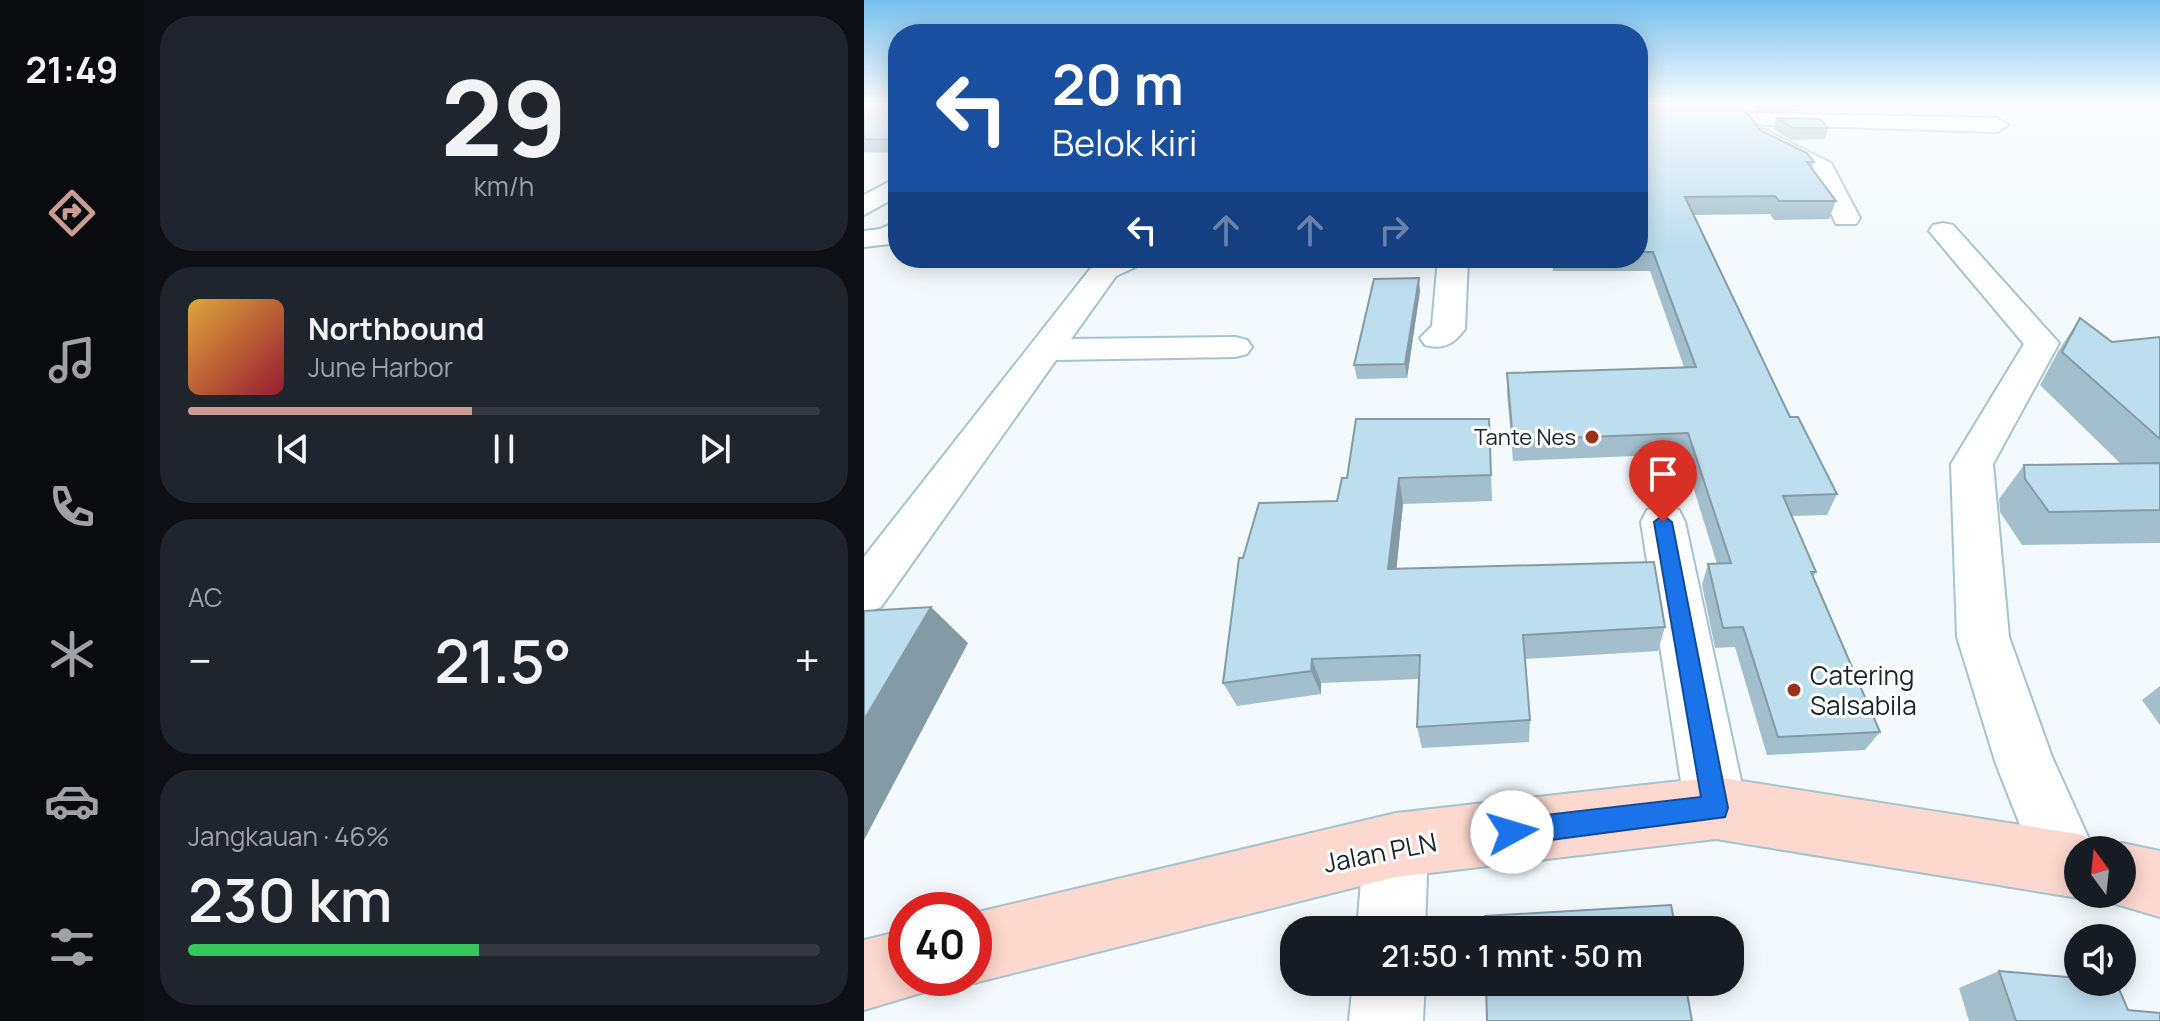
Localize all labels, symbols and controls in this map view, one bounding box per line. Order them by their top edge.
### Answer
text: 21:49 [26,45,118,94]
text: 29 [441,45,567,187]
text: 20 m [1052,45,1184,122]
icon: left [920,56,1024,160]
text: Belok kiri [1052,118,1198,167]
text: km/h [474,168,534,204]
icon: directions [44,185,100,241]
icon: left [1120,208,1164,252]
icon: ahead [1204,208,1248,252]
icon: ahead [1288,208,1332,252]
icon: right [1372,208,1416,252]
text: Northbound [308,308,485,349]
icon: music [44,332,100,388]
text: June Harbor [308,349,453,385]
place label: Tante Nes [1474,422,1576,452]
icon: previous [271,427,315,471]
icon: pause [482,427,526,471]
icon: next [693,427,737,471]
marker: Tante Nes [1583,428,1601,446]
pin [1629,440,1697,522]
icon: arrive [1641,452,1685,496]
icon: phone [44,479,100,535]
text: AC [188,579,223,615]
text: 21.5° [435,619,572,701]
icon: climate [44,626,100,682]
text: − [188,630,212,690]
text: + [795,630,820,690]
place label: Catering Salsabila [1810,657,1917,723]
marker: Catering Salsabila [1785,681,1803,699]
icon: car [44,773,100,829]
position arrow [1470,790,1554,874]
text: Jangkauan · 46% [188,818,389,854]
street label: Jalan PLN [1320,823,1440,881]
north arrow [2064,836,2136,908]
map controls [2064,836,2136,996]
text: 230 km [188,858,392,940]
speed limit sign: 40 [888,892,992,996]
icon: filters [44,919,100,975]
button: sound [2064,924,2136,996]
text: 21:50 · 1 mnt · 50 m [1381,935,1643,976]

